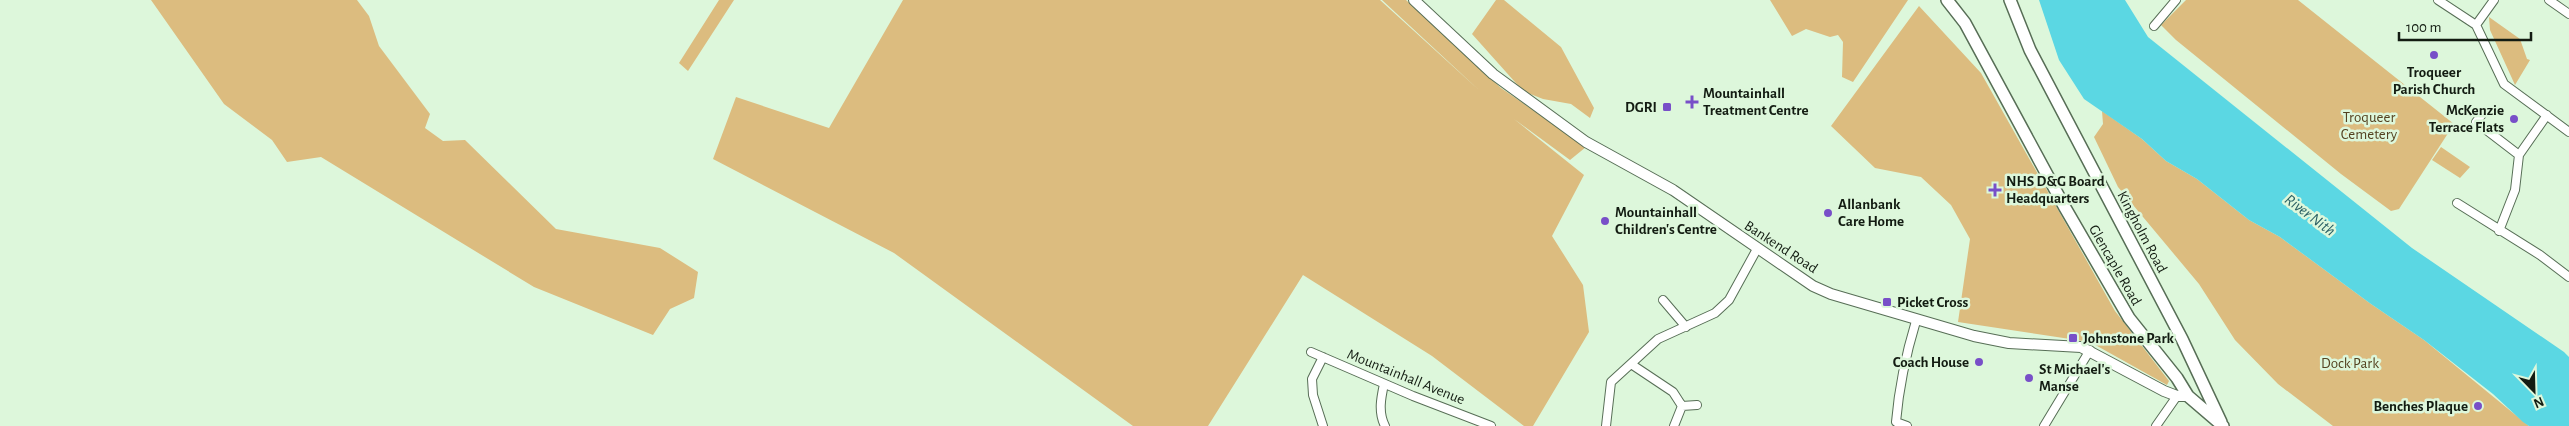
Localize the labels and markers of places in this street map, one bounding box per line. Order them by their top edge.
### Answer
marker: Troqueer Parish Church [2428,49,2440,61]
place label: Troqueer Parish Church [2393,65,2475,97]
place label: Mountainhall Treatment Centre [1703,86,1809,118]
marker: Mountainhall Treatment Centre [1685,95,1699,109]
place label: DGRI [1625,100,1657,115]
marker: DGRI [1661,101,1673,113]
place label: McKenzie Terrace Flats [2429,103,2504,135]
marker: McKenzie Terrace Flats [2508,113,2520,125]
place label: NHS D&G Board Headquarters [2006,174,2105,206]
marker: NHS D&G Board Headquarters [1988,183,2002,197]
place label: Allanbank Care Home [1838,197,1904,229]
place label: Mountainhall Children's Centre [1615,205,1717,237]
marker: Allanbank Care Home [1822,207,1834,219]
marker: Mountainhall Children's Centre [1599,215,1611,227]
place label: Picket Cross [1897,295,1968,310]
marker: Picket Cross [1881,296,1893,308]
place label: Johnstone Park [2083,331,2174,346]
marker: Johnstone Park [2067,332,2079,344]
place label: Coach House [1893,355,1969,370]
marker: Coach House [1973,356,1985,368]
place label: St Michael's Manse [2039,362,2111,394]
marker: St Michael's Manse [2023,372,2035,384]
place label: Benches Plaque [2373,399,2468,414]
marker: Benches Plaque [2472,400,2484,412]

